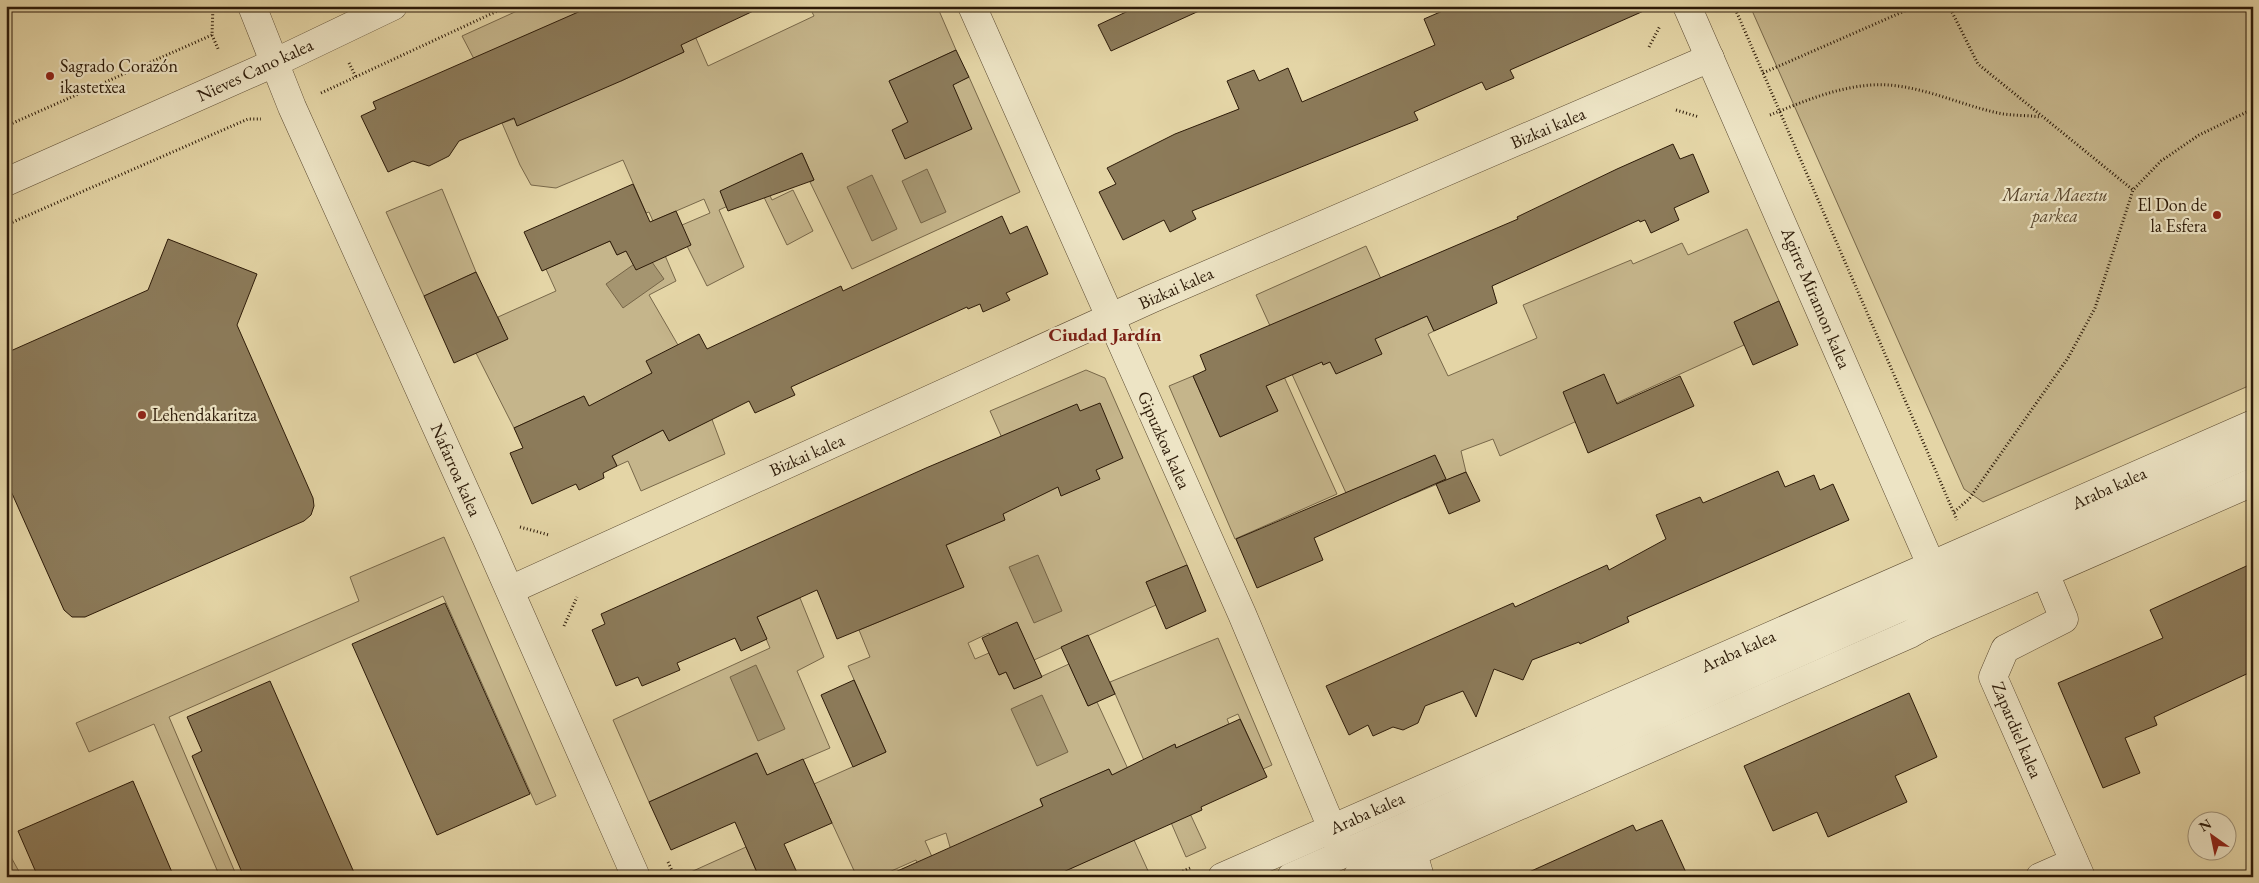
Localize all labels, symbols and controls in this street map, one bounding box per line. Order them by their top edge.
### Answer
street label: Nieves Cano kalea [193,32,317,107]
place label: Sagrado Corazón ikastetxea [60,54,178,98]
marker: Sagrado Corazón ikastetxea [44,70,56,82]
street label: Bizkai kalea [1507,101,1590,154]
park label: Maria Maeztu parkea [2001,183,2108,228]
place label: El Don de la Esfera [2137,193,2208,237]
marker: El Don de la Esfera [2211,209,2223,221]
street label: Agirre Miramon kalea [1776,223,1857,373]
street label: Bizkai kalea [1135,261,1218,314]
district label: Ciudad Jardín [1049,322,1162,347]
street label: Gipuzkoa kalea [1133,387,1197,493]
place label: Lehendakaritza [152,403,258,426]
marker: Lehendakaritza [136,409,148,421]
street label: Nafarroa kalea [426,420,488,521]
street label: Bizkai kalea [766,428,849,481]
street label: Araba kalea [2067,461,2151,515]
street label: Araba kalea [1696,624,1780,678]
street label: Zapardiel kalea [1987,678,2048,782]
street label: Araba kalea [1325,786,1409,840]
north arrow [2186,810,2236,860]
text: N [2195,814,2215,836]

